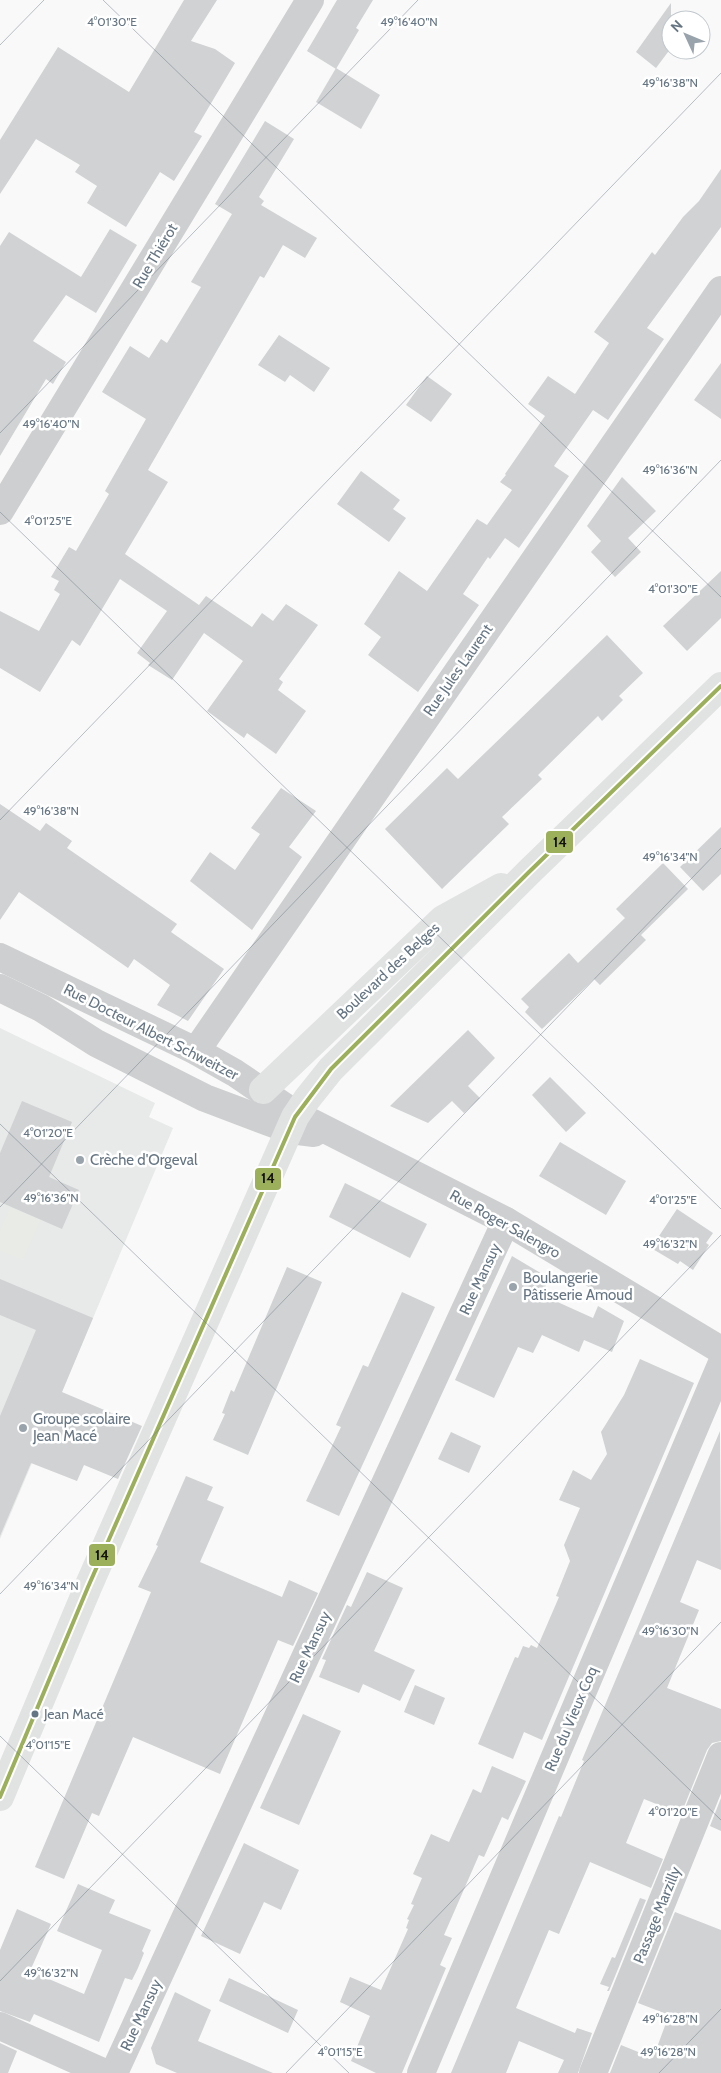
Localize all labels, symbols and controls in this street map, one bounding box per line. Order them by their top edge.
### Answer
north arrow [661,10,711,60]
text: 4°01'30"E [87,14,137,29]
text: 49°16'40"N [380,14,438,29]
text: N [667,16,687,36]
text: 49°16'38"N [642,75,698,90]
street label: Rue Thiérot [129,220,181,292]
text: 49°16'40"N [22,416,80,431]
text: 49°16'36"N [642,462,698,477]
text: 4°01'25"E [24,513,72,528]
text: 4°01'30"E [648,581,698,596]
street label: Rue Jules Laurent [420,621,496,719]
text: 49°16'38"N [23,803,79,818]
line badge: 14 [545,830,574,854]
text: 14 [553,833,567,851]
text: 49°16'34"N [642,849,698,864]
street label: Boulevard des Belges [333,919,443,1023]
street label: Rue Docteur Albert Schweitzer [61,980,242,1084]
text: 4°01'20"E [23,1125,73,1140]
place label: Crèche d'Orgeval [90,1151,198,1169]
marker: Crèche d'Orgeval [74,1154,86,1166]
line badge: 14 [254,1167,282,1191]
text: 14 [261,1169,275,1187]
street label: Rue Roger Salengro [446,1186,564,1262]
text: 49°16'36"N [23,1190,79,1205]
text: 4°01'25"E [649,1192,697,1207]
text: 49°16'32"N [642,1236,698,1251]
street label: Rue Mansuy [456,1240,505,1318]
place label: Boulangerie Pâtisserie Amoud [523,1269,633,1304]
marker: Boulangerie Pâtisserie Amoud [507,1281,519,1293]
place label: Groupe scolaire Jean Macé [32,1410,131,1445]
marker: Groupe scolaire Jean Macé [17,1422,29,1434]
line badge: 14 [88,1543,116,1567]
text: 14 [95,1546,109,1564]
text: 49°16'34"N [23,1578,79,1593]
street label: Rue Mansuy [286,1608,335,1686]
text: 49°16'30"N [641,1623,699,1638]
street label: Rue du Vieux Coq [541,1664,601,1774]
place label: Jean Macé [43,1705,104,1723]
marker: Jean Macé [30,1709,40,1719]
text: 4°01'15"E [25,1737,71,1752]
text: 4°01'20"E [648,1804,698,1819]
street label: Passage Marzilly [629,1864,685,1966]
text: 49°16'32"N [23,1965,79,1980]
street label: Rue Mansuy [117,1976,166,2054]
text: 49°16'28"N [642,2011,698,2026]
text: 4°01'15"E [317,2044,363,2059]
text: 49°16'28"N [640,2044,696,2059]

